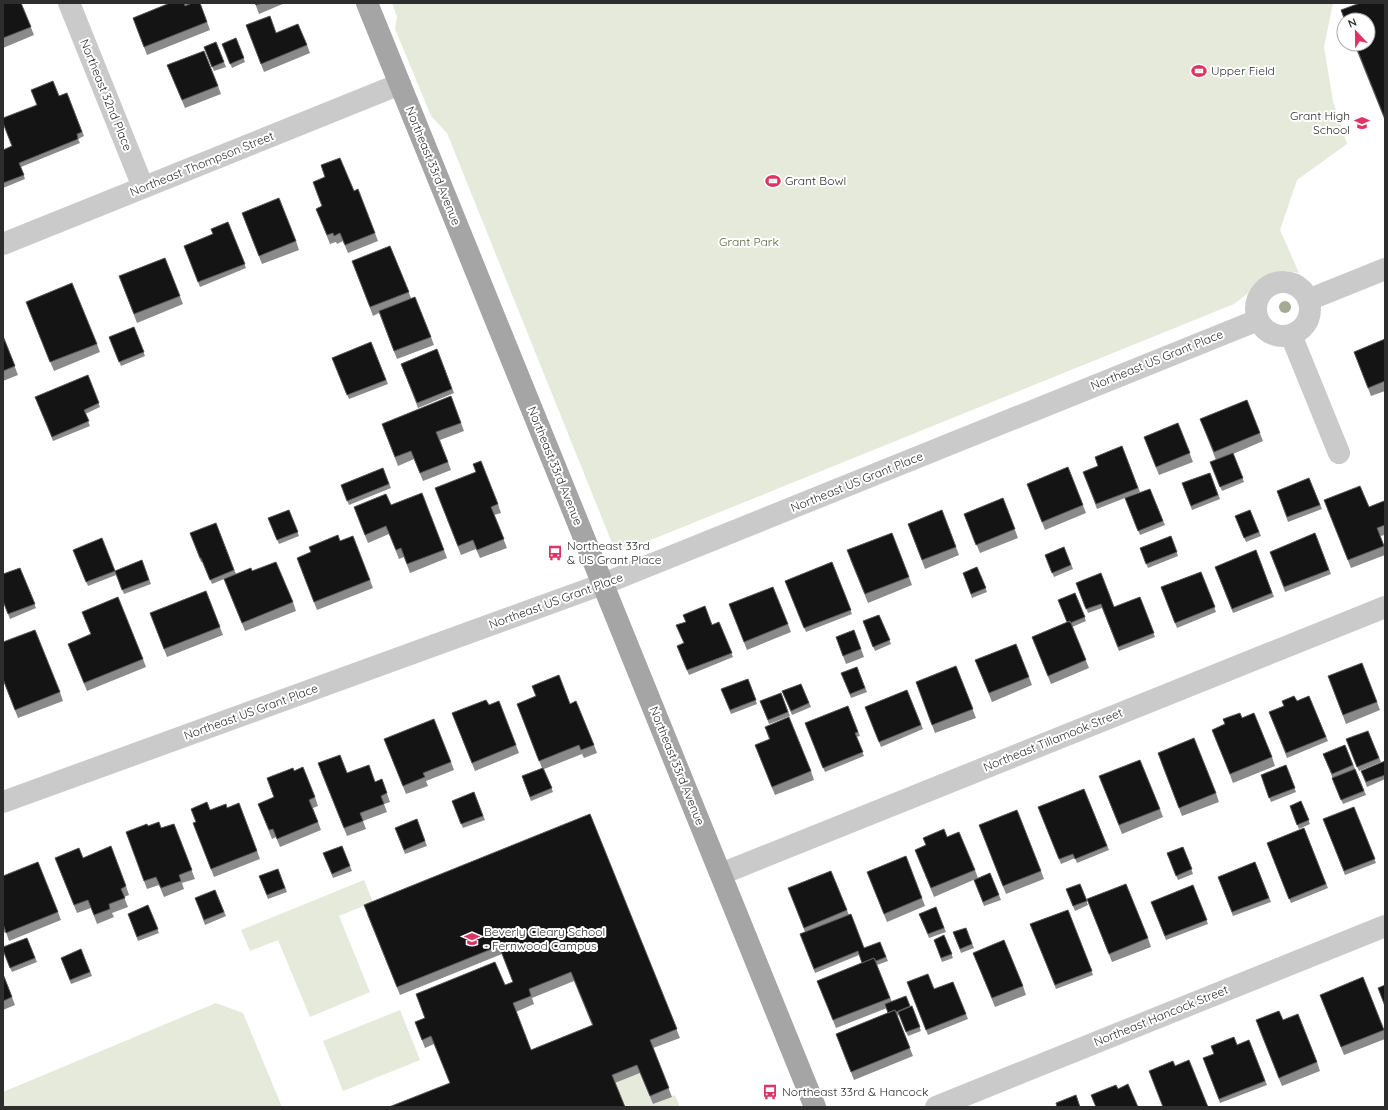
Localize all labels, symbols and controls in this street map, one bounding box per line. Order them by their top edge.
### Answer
north arrow [1336,12,1376,52]
text: N [1346,15,1359,31]
street label: Northeast 32nd Place [77,37,136,153]
sports icon: Upper Field [1190,62,1208,80]
place label: Upper Field [1211,63,1275,78]
street label: Northeast 33rd Avenue [403,104,464,228]
place label: Grant High School [1290,108,1350,137]
school or university icon: Grant High School [1353,114,1371,132]
street label: Northeast Thompson Street [128,128,276,199]
sports icon: Grant Bowl [764,172,782,190]
place label: Grant Bowl [785,173,846,188]
park label: Grant Park [719,234,779,249]
street label: Northeast US Grant Place [1088,326,1225,393]
street label: Northeast 33rd Avenue [525,404,586,528]
street label: Northeast US Grant Place [788,448,925,515]
place label: Northeast 33rd & US Grant Place [567,538,662,567]
bus stop icon: Northeast 33rd & US Grant Place [546,544,564,562]
street label: Northeast US Grant Place [487,569,625,632]
street label: Northeast US Grant Place [182,680,320,743]
street label: Northeast 33rd Avenue [647,704,708,828]
street label: Northeast Tillamook Street [981,705,1125,774]
place label: Beverly Cleary School - Fernwood Campus [484,924,605,953]
school or university icon: Beverly Cleary School - Fernwood Campus [463,930,481,948]
street label: Northeast Hancock Street [1091,982,1230,1049]
bus stop icon: Northeast 33rd & Hancock [761,1083,779,1101]
place label: Northeast 33rd & Hancock [782,1084,928,1099]

